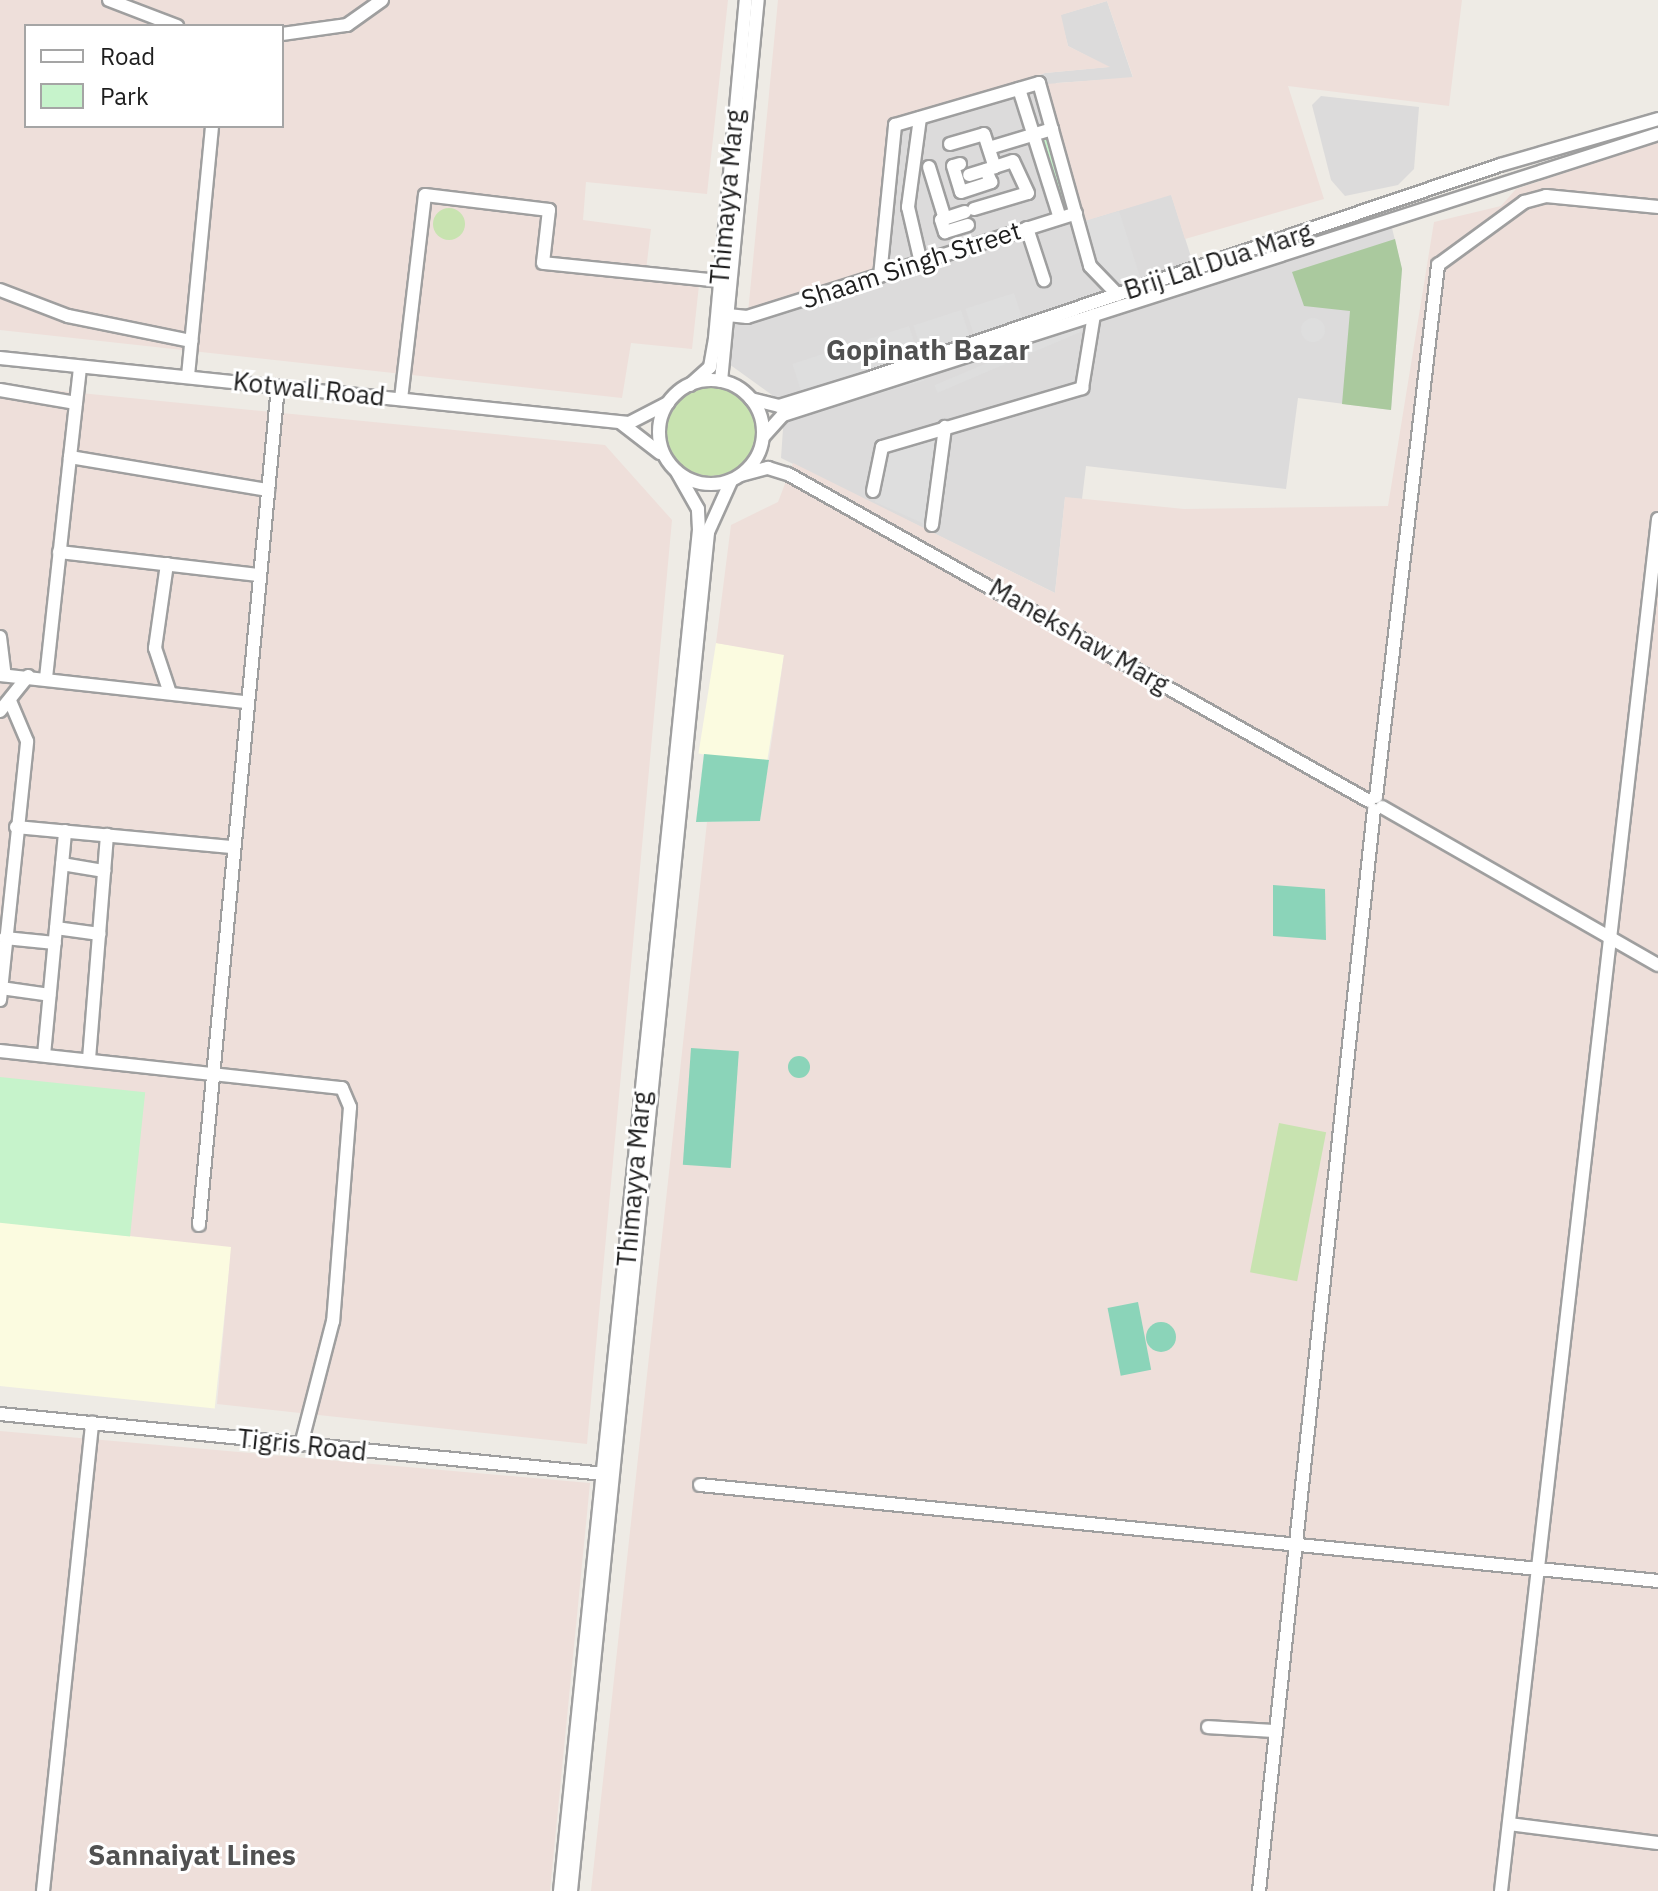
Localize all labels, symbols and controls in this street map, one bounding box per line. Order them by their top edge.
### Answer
legend [24,24,284,128]
text: Road [100,40,155,72]
text: Park [100,80,149,112]
street label: Thimayya Marg [704,108,750,286]
street label: Shaam Singh Street [797,215,1025,315]
street label: Brij Lal Dua Marg [1120,216,1316,306]
district label: Gopinath Bazar [826,333,1030,367]
street label: Kotwali Road [231,366,387,412]
street label: Manekshaw Marg [984,572,1174,700]
street label: Thimayya Marg [611,1090,657,1268]
street label: Tigris Road [236,1423,368,1467]
district label: Sannaiyat Lines [88,1838,296,1872]

